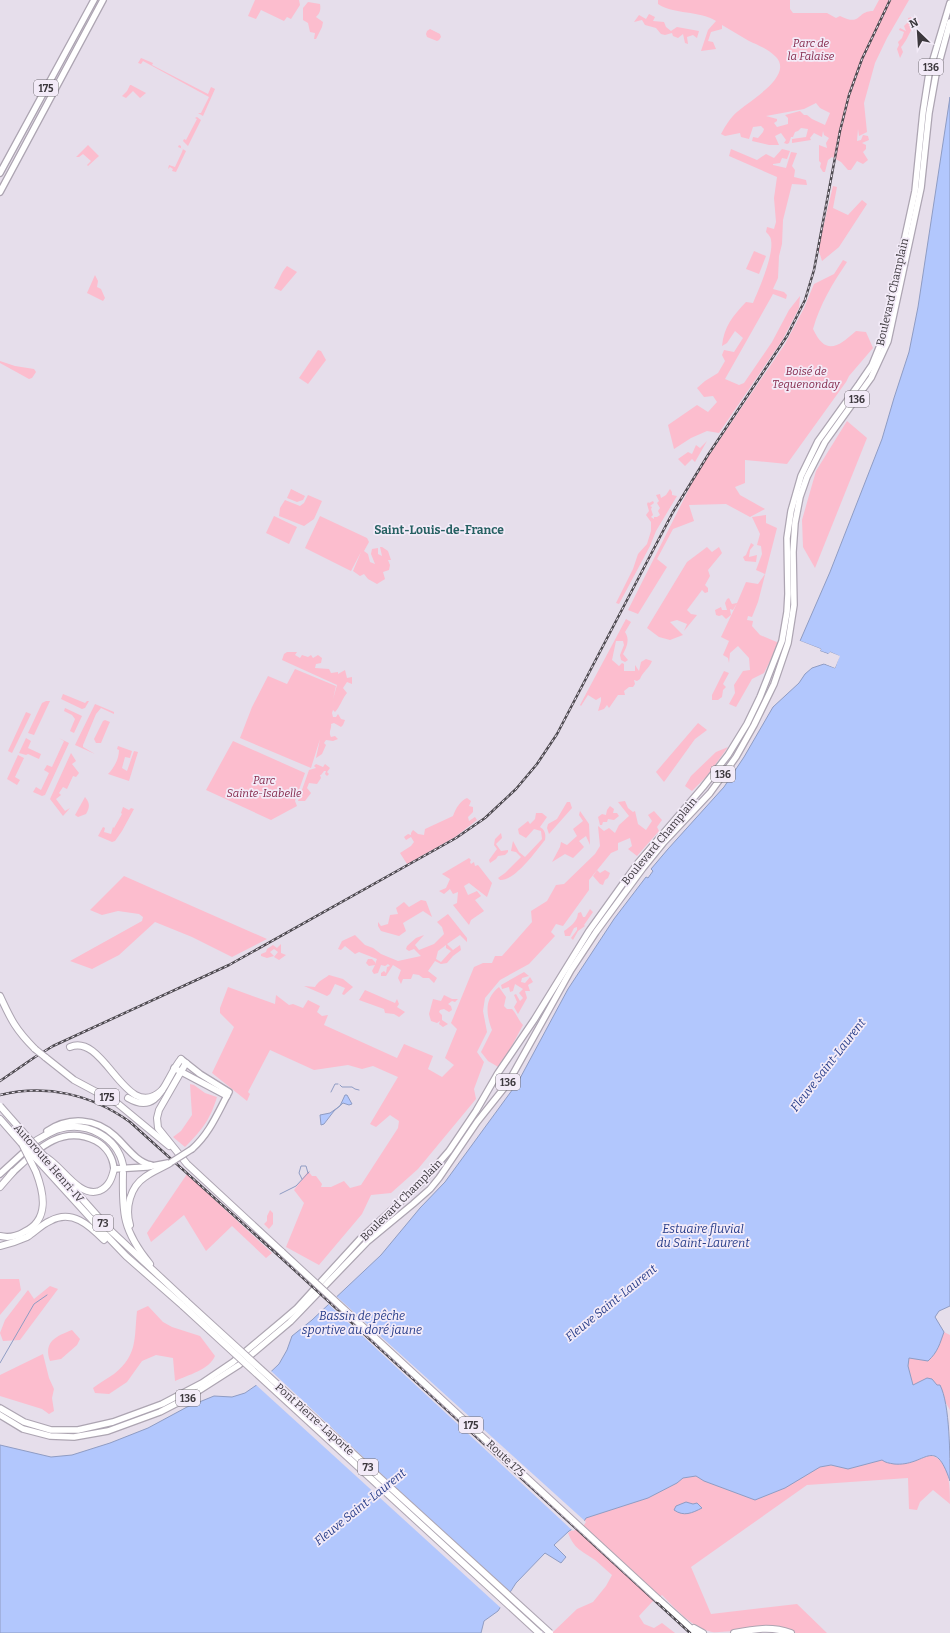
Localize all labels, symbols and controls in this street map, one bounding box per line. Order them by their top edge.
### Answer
north arrow [898,12,938,52]
text: N [907,15,921,31]
park label: Parc de la Falaise [788,37,835,63]
road number: 136 [919,59,943,75]
road number: 175 [34,80,58,96]
street label: Boulevard Champlain [874,237,911,347]
park label: Boisé de Tequenonday [772,365,841,391]
road number: 136 [845,391,869,407]
district label: Saint-Louis-de-France [374,523,504,537]
road number: 136 [711,766,735,782]
park label: Parc Sainte-Isabelle [226,774,302,800]
street label: Boulevard Champlain [619,795,700,888]
water label: Fleuve Saint-Laurent [788,1015,869,1114]
road number: 136 [496,1074,520,1090]
road number: 175 [95,1089,119,1105]
street label: Autoroute Henri-IV [11,1121,87,1206]
street label: Boulevard Champlain [358,1157,445,1244]
road number: 73 [93,1215,113,1231]
water label: Estuaire fluvial du Saint-Laurent [656,1222,750,1250]
water label: Fleuve Saint-Laurent [562,1261,660,1344]
water label: Bassin de pêche sportive au doré jaune [302,1309,422,1337]
street label: Pont Pierre-Laporte [273,1381,357,1458]
road number: 136 [176,1390,200,1406]
road number: 175 [459,1417,483,1433]
street label: Route 175 [484,1437,528,1479]
road number: 73 [358,1459,378,1475]
water label: Fleuve Saint-Laurent [311,1465,409,1548]

